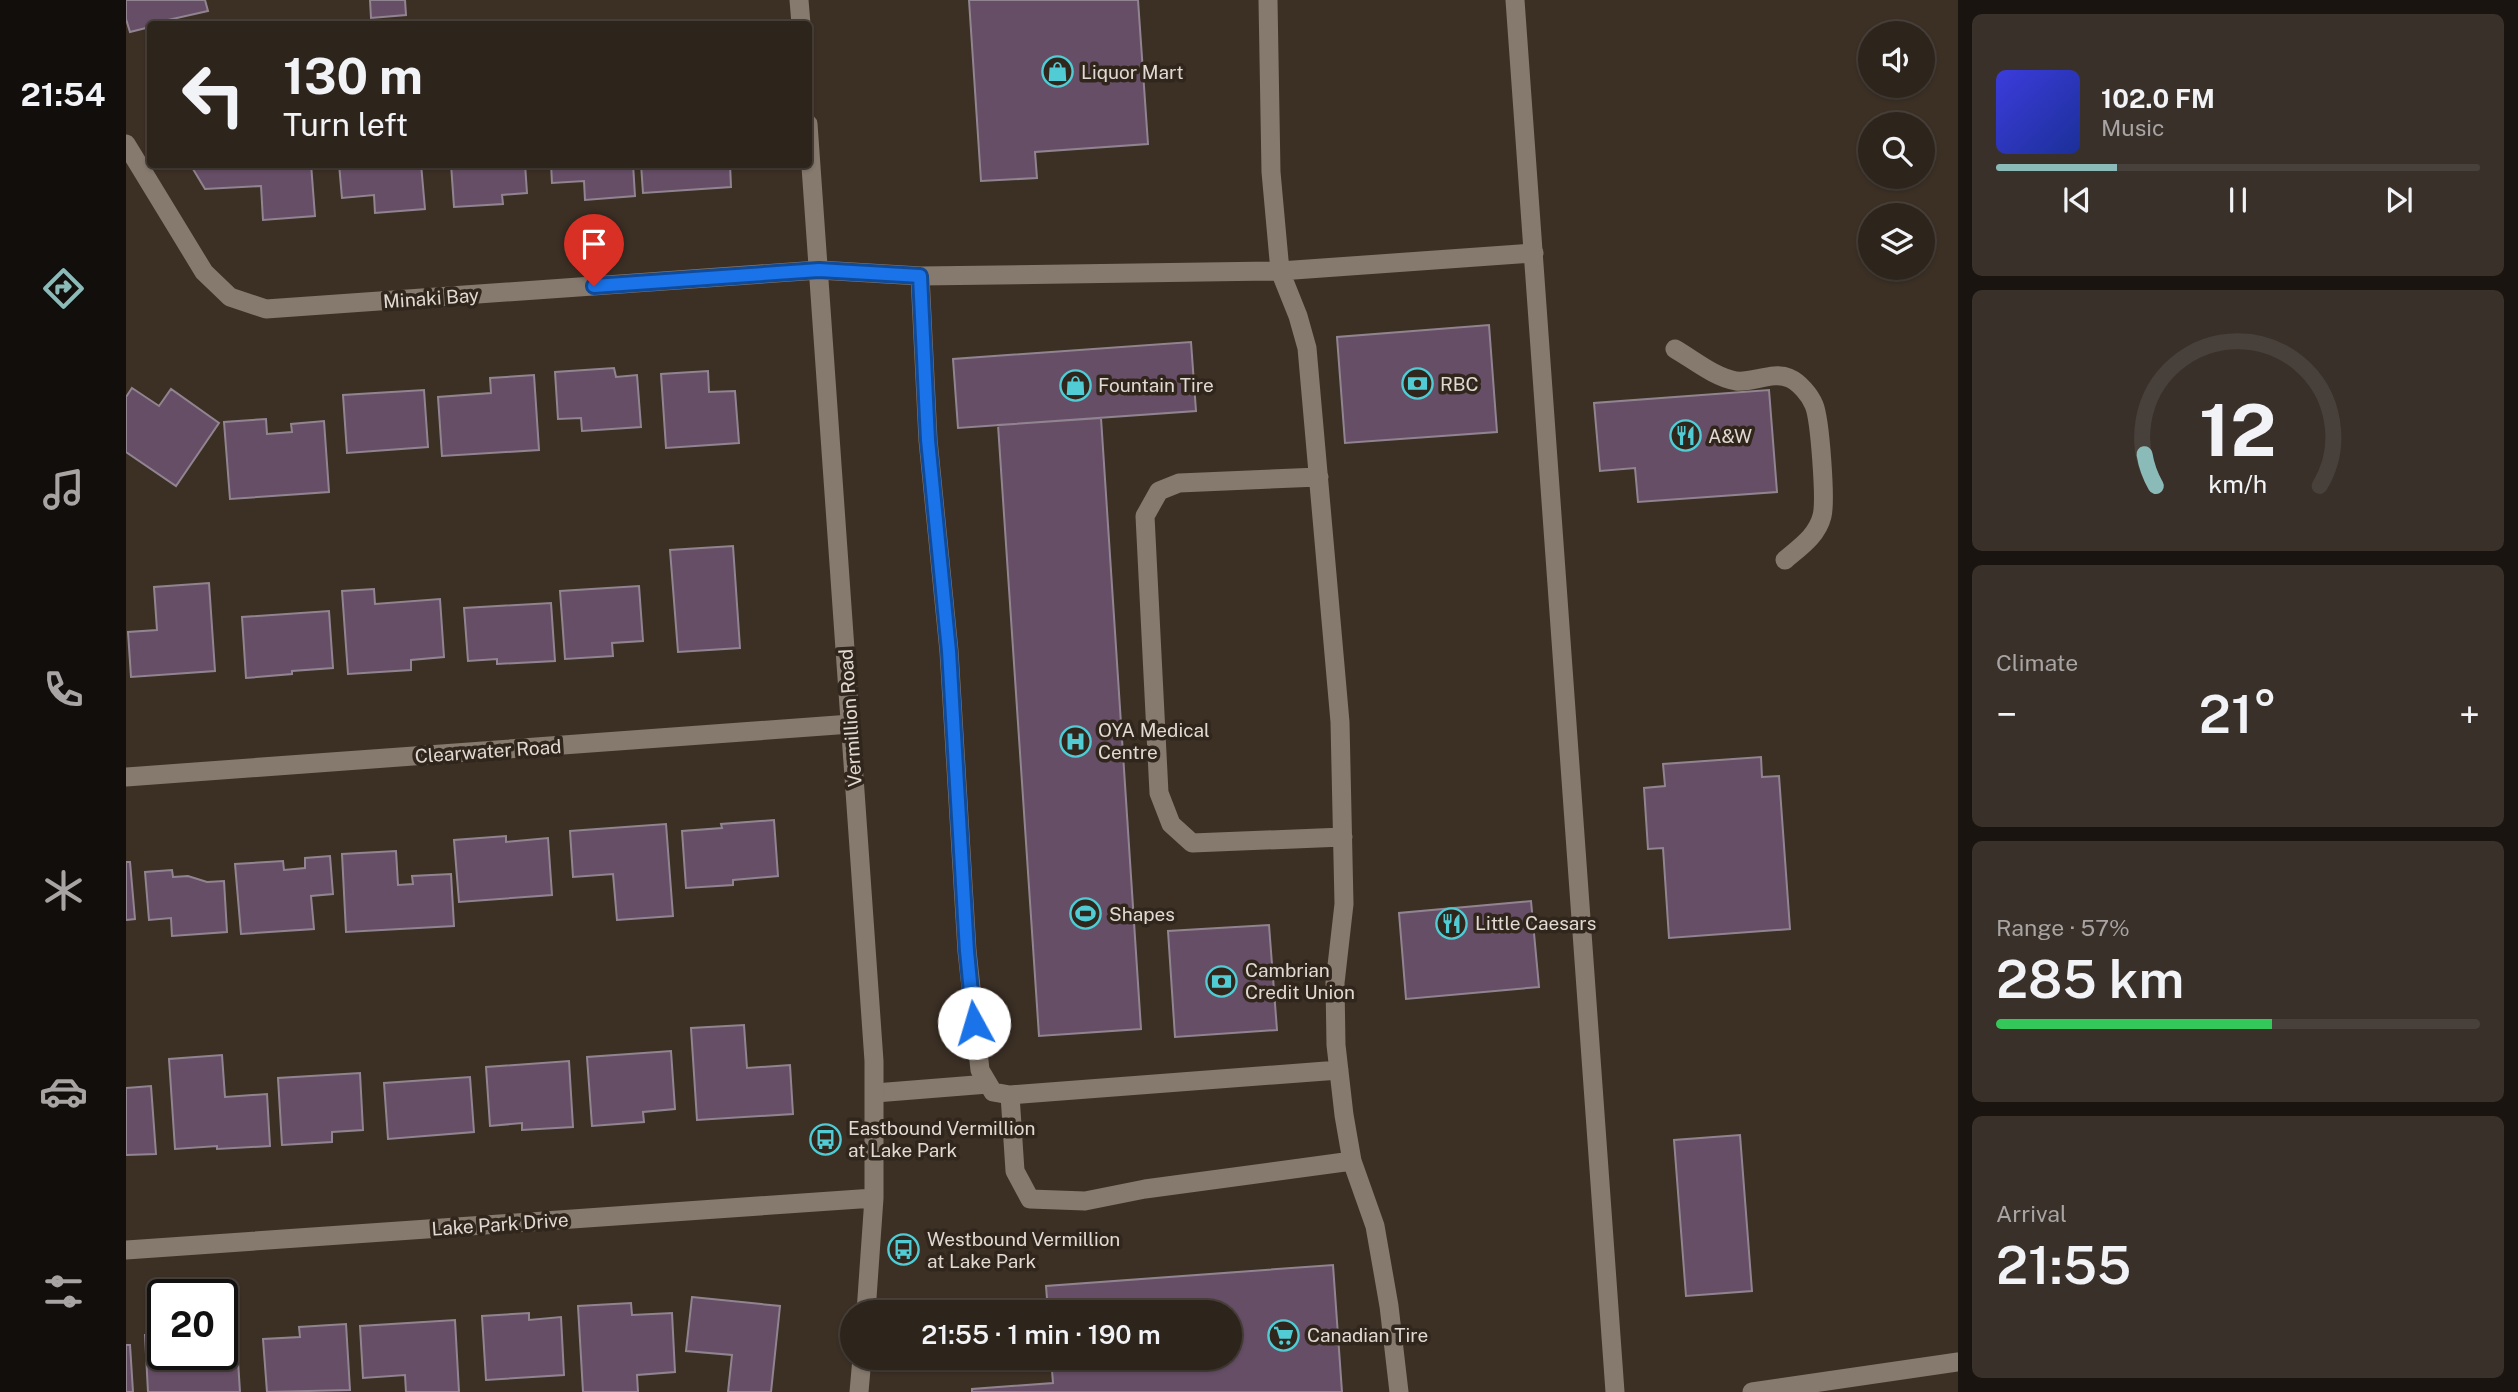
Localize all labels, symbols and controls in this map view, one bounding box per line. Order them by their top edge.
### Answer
map controls [1858,21,1935,280]
button: sound [1858,21,1935,98]
text: 130 m [283,47,423,105]
icon: left [168,49,259,140]
shop icon: Liquor Mart [1041,55,1075,89]
place label: Liquor Mart [1081,61,1184,83]
text: 21:54 [20,76,106,113]
text: 102.0 FM [2101,83,2215,114]
text: Turn left [283,106,408,143]
button: search [1858,112,1935,189]
text: Music [2101,114,2165,141]
icon: previous [2058,181,2096,219]
icon: pause [2219,181,2257,219]
icon: next [2380,181,2418,219]
button: layers [1858,203,1935,280]
pin [564,214,624,286]
icon: arrive [575,225,613,263]
icon: directions [39,264,88,313]
street label: Minaki Bay [382,284,480,312]
bank icon: RBC [1400,367,1434,401]
shop icon: Fountain Tire [1058,368,1092,402]
place label: RBC [1440,373,1479,395]
place label: Fountain Tire [1098,374,1214,396]
text: 12 [2199,388,2277,473]
restaurant icon: A&W [1668,419,1702,453]
place label: A&W [1708,425,1752,447]
icon: music [39,465,88,514]
text: km/h [2209,469,2267,499]
street label: Vermillion Road [834,648,866,788]
text: Climate [1996,649,2078,676]
icon: phone [39,665,88,714]
text: 21° [2199,684,2277,745]
text: − [1996,692,2017,737]
text: + [2459,692,2480,737]
place label: OYA Medical Centre [1098,719,1210,763]
hospital icon: OYA Medical Centre [1058,724,1092,758]
street label: Clearwater Road [414,735,562,767]
icon: climate [39,866,88,915]
sports icon: Shapes [1069,897,1103,931]
place label: Shapes [1109,903,1175,925]
restaurant icon: Little Caesars [1435,906,1469,940]
place label: Little Caesars [1475,912,1596,934]
text: Range · 57% [1996,914,2130,941]
text: 285 km [1996,949,2184,1010]
place label: Cambrian Credit Union [1245,959,1355,1003]
bank icon: Cambrian Credit Union [1205,964,1239,998]
position arrow [937,986,1011,1060]
icon: car [39,1067,88,1116]
place label: Eastbound Vermillion at Lake Park [848,1117,1035,1161]
bus stop icon: Eastbound Vermillion at Lake Park [808,1122,842,1156]
text: Arrival [1996,1200,2067,1227]
street label: Lake Park Drive [431,1208,569,1240]
place label: Westbound Vermillion at Lake Park [927,1228,1120,1272]
bus stop icon: Westbound Vermillion at Lake Park [887,1233,921,1267]
text: 21:55 [1996,1235,2131,1296]
icon: filters [39,1267,88,1316]
speed limit sign: 20 [147,1279,238,1370]
supermarket icon: Canadian Tire [1267,1318,1301,1352]
text: 21:55 · 1 min · 190 m [921,1319,1161,1350]
place label: Canadian Tire [1307,1324,1428,1346]

